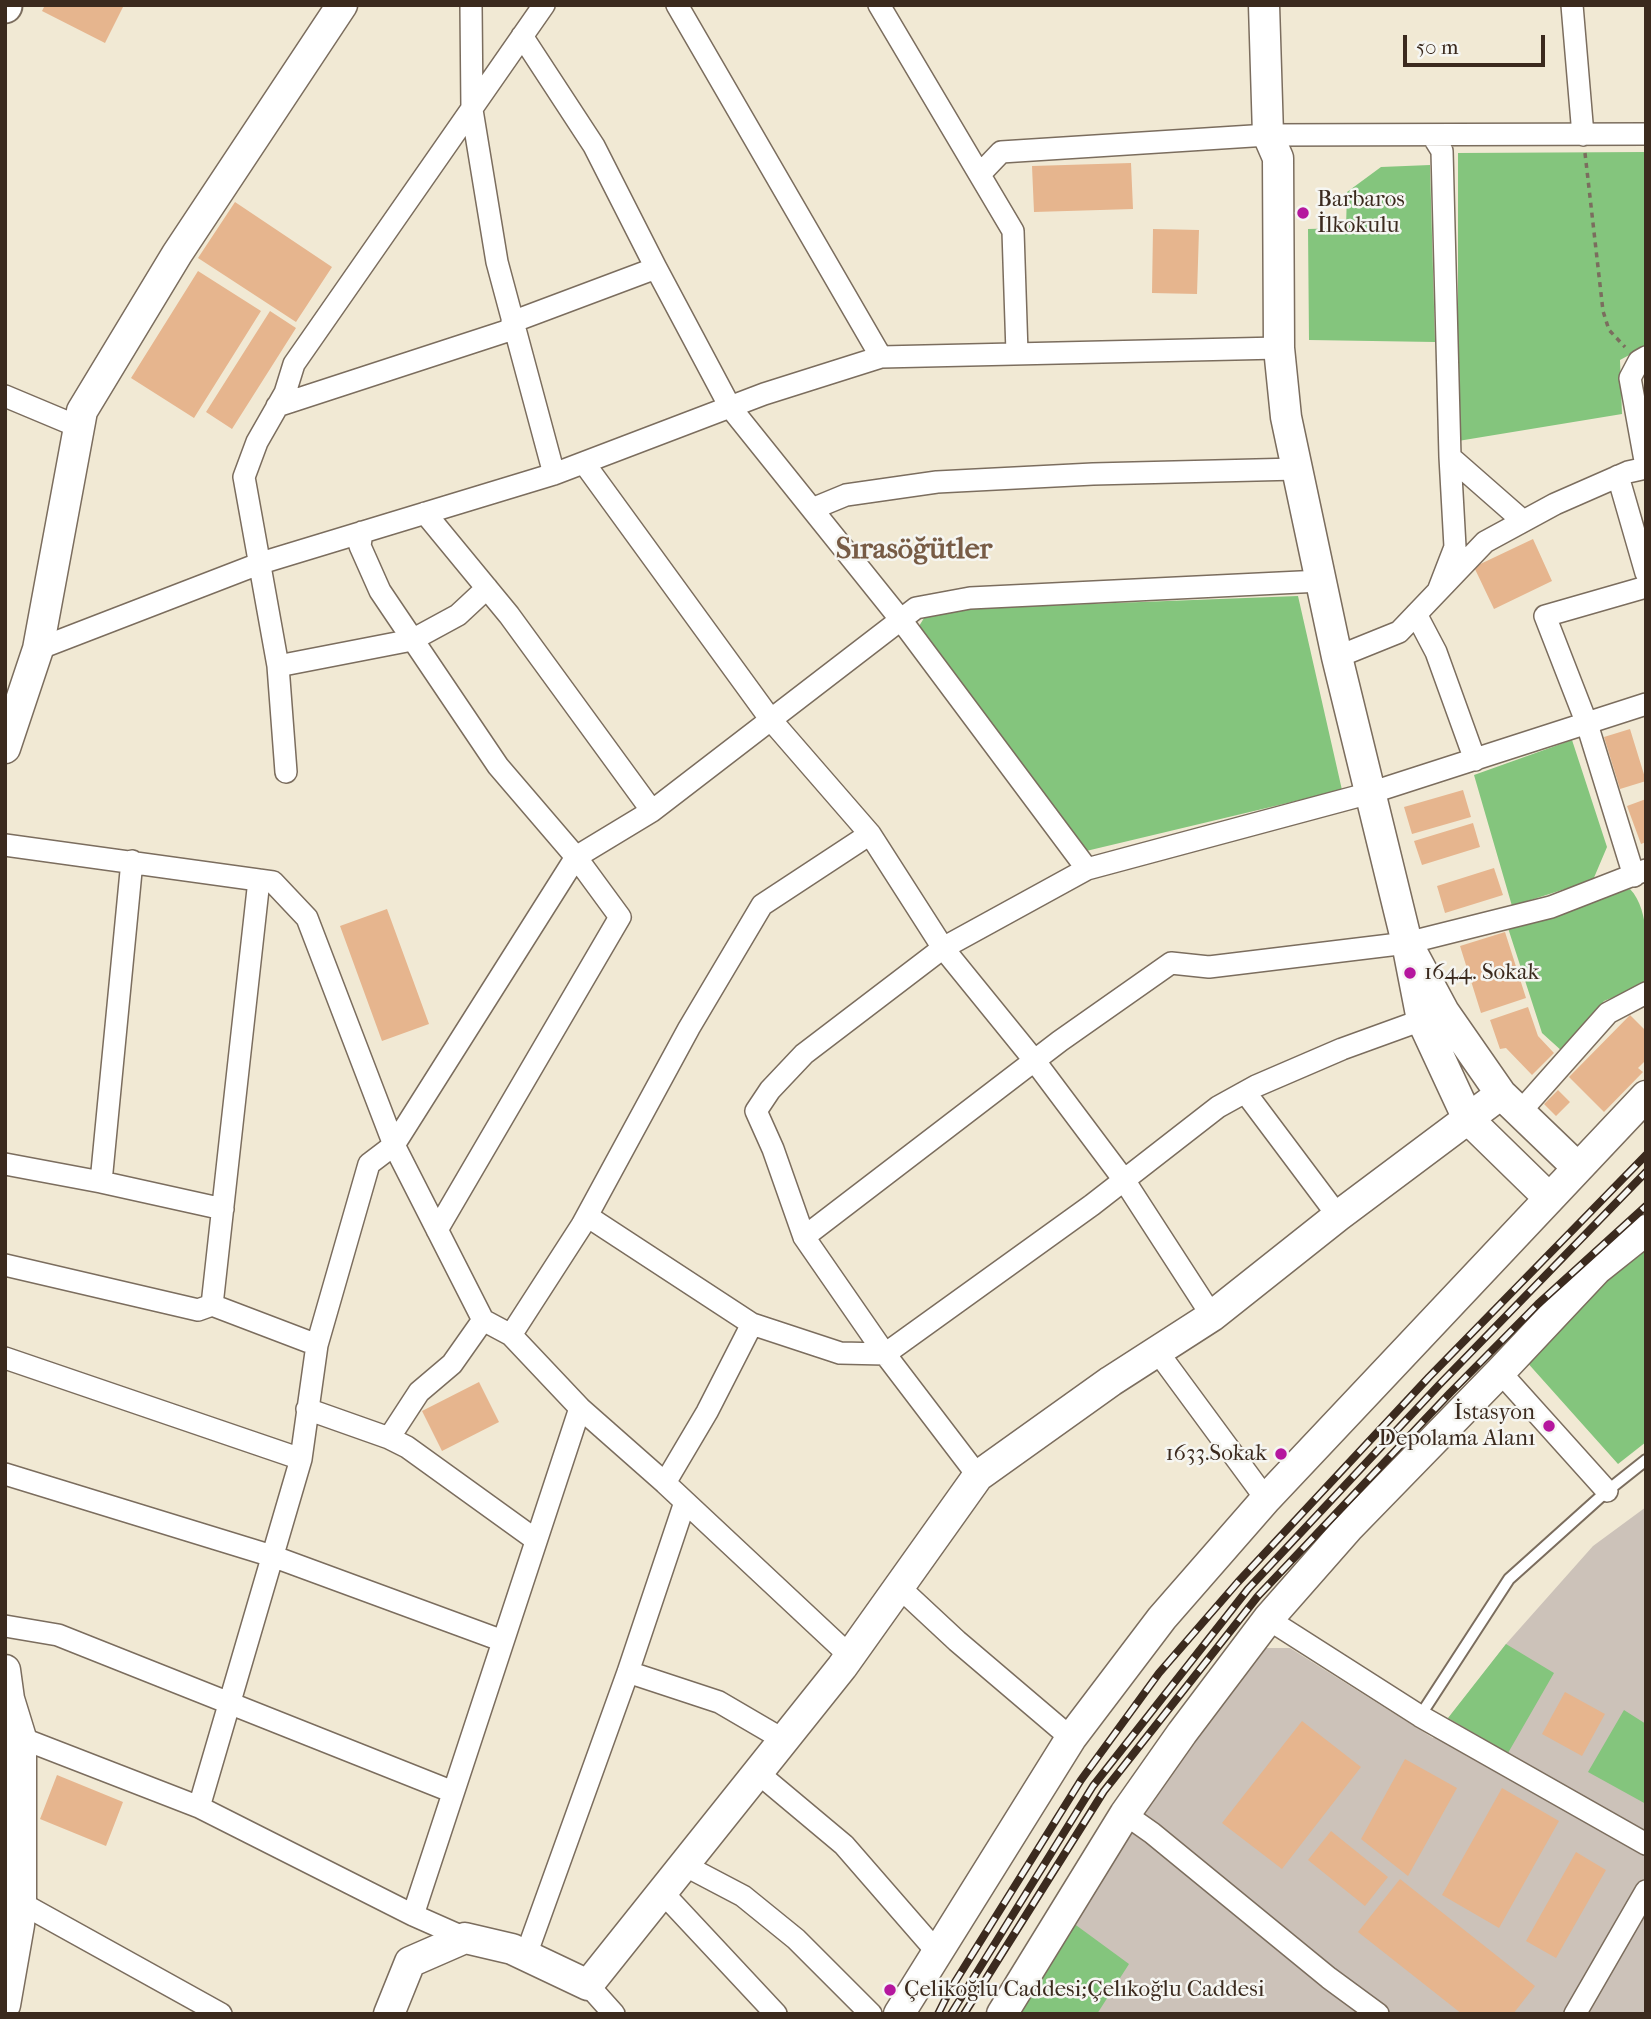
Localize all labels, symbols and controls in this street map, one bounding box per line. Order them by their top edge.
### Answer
scale bar [1406,21,1548,65]
text: 50 m [1416,35,1459,59]
place label: Barbaros İlkokulu [1317,186,1405,240]
marker: Barbaros İlkokulu [1295,205,1311,221]
district label: Sırasöğütler [836,533,992,569]
place label: 1644. Sokak [1424,959,1539,987]
marker: 1644. Sokak [1402,965,1418,981]
place label: İstasyon Depolama Alanı [1378,1399,1535,1453]
marker: İstasyon Depolama Alanı [1541,1418,1557,1434]
place label: 1633.Sokak [1165,1440,1267,1468]
marker: 1633.Sokak [1273,1446,1289,1462]
place label: Çelikoğlu Caddesi;Çelıkoğlu Caddesi [904,1976,1265,2004]
marker: Çelikoğlu Caddesi;Çelıkoğlu Caddesi [882,1982,898,1998]

